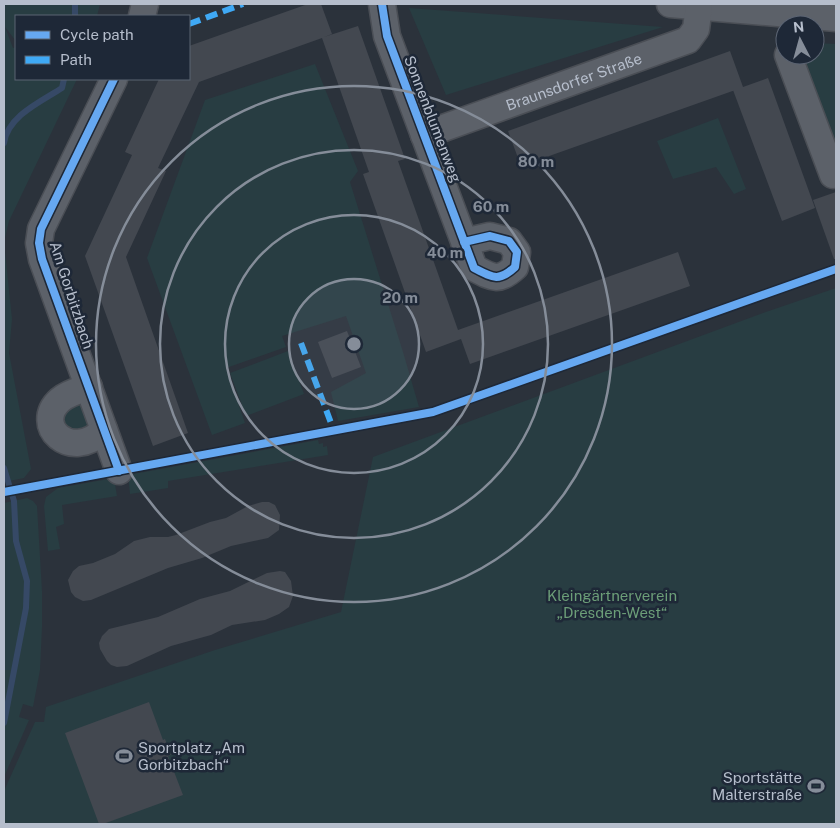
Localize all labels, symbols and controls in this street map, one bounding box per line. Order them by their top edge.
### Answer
legend [15,15,190,80]
north arrow [775,15,825,65]
text: N [792,19,805,36]
text: Cycle path [60,26,134,43]
street label: Braunsdorfer Straße [503,49,644,113]
text: Path [60,51,92,68]
street label: Sonnenblumenweg [401,53,465,185]
text: 80 m [518,153,554,170]
text: 60 m [473,198,509,215]
street label: Am Gorbitzbach [47,239,97,351]
text: 40 m [427,244,463,261]
text: 20 m [382,289,418,306]
centre of rings [345,335,363,353]
park label: Kleingärtnerverein „Dresden-West“ [547,587,677,621]
place label: Sportplatz „Am Gorbitzbach“ [138,739,245,773]
sports icon: Sportplatz „Am Gorbitzbach“ [114,746,134,766]
place label: Sportstätte Malterstraße [712,769,802,803]
sports icon: Sportstätte Malterstraße [806,776,826,796]

